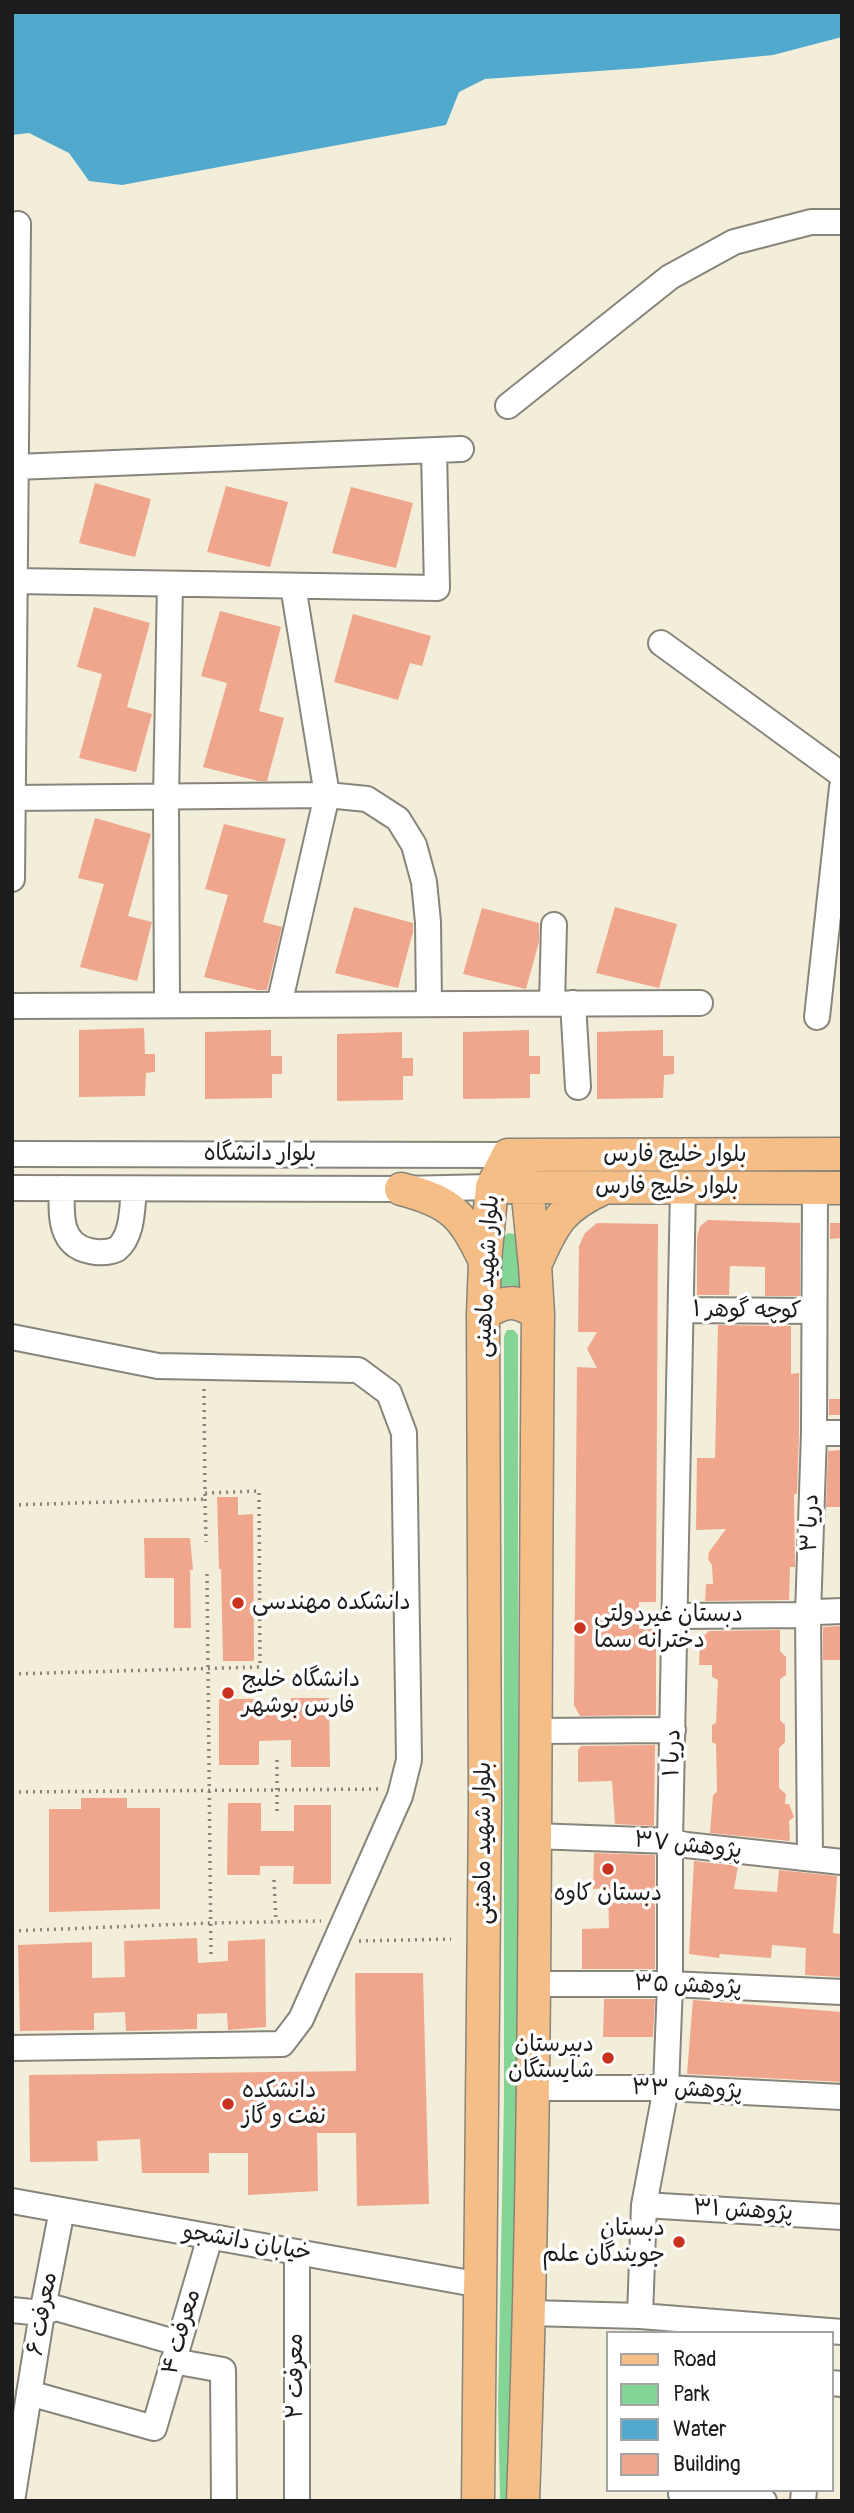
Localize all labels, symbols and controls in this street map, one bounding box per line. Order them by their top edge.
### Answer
street label: بلوار دانشگاه [204,1140,316,1168]
street label: بلوار خلیج ‌فارس [603,1141,747,1169]
street label: بلوار خلیج‌ فارس [595,1173,739,1201]
street label: بلوار شهید ماهینی [470,1194,506,1358]
street label: کوچه گوهر ۱ [692,1296,802,1326]
street label: دریا ۳ [796,1493,826,1553]
place label: دانشکده مهندسی [252,1589,411,1617]
marker: دانشکده مهندسی [230,1595,246,1611]
place label: دبستان غیردولتی دخترانه سما [594,1601,743,1655]
marker: دبستان غیردولتی دخترانه سما [572,1620,588,1636]
place label: دانشگاه خلیج فارس بوشهر [242,1666,360,1720]
marker: دانشگاه خلیج فارس بوشهر [220,1685,236,1701]
street label: دریا ۱ [658,1729,688,1777]
street label: بلوار شهید ماهینی [470,1762,498,1924]
street label: پژوهش ۳۷ [633,1827,743,1865]
marker: دبستان کاوه [600,1861,616,1877]
place label: دبستان کاوه [554,1880,662,1908]
street label: پژوهش ۳۵ [634,1970,742,2002]
place label: دبیرستان شایستگان [508,2031,594,2085]
marker: دبیرستان شایستگان [600,2050,616,2066]
street label: پژوهش ۳۳ [631,2074,743,2106]
place label: دانشکده نفت و گاز [242,2077,326,2131]
marker: دانشکده نفت و گاز [220,2096,236,2112]
street label: پژوهش ۳۱ [692,2195,794,2227]
place label: دبستان جویندگان علم [542,2215,665,2269]
street label: خیابان دانشجو [180,2218,314,2268]
marker: دبستان جویندگان علم [671,2234,687,2250]
street label: معرفت ۶ [22,2270,64,2358]
street label: معرفت ۴ [157,2286,207,2378]
legend [606,2331,833,2492]
street label: معرفت ۲ [282,2333,310,2419]
text: Road [673,2346,717,2373]
text: Park [673,2381,710,2408]
text: Water [673,2416,726,2443]
text: Building [673,2451,740,2478]

